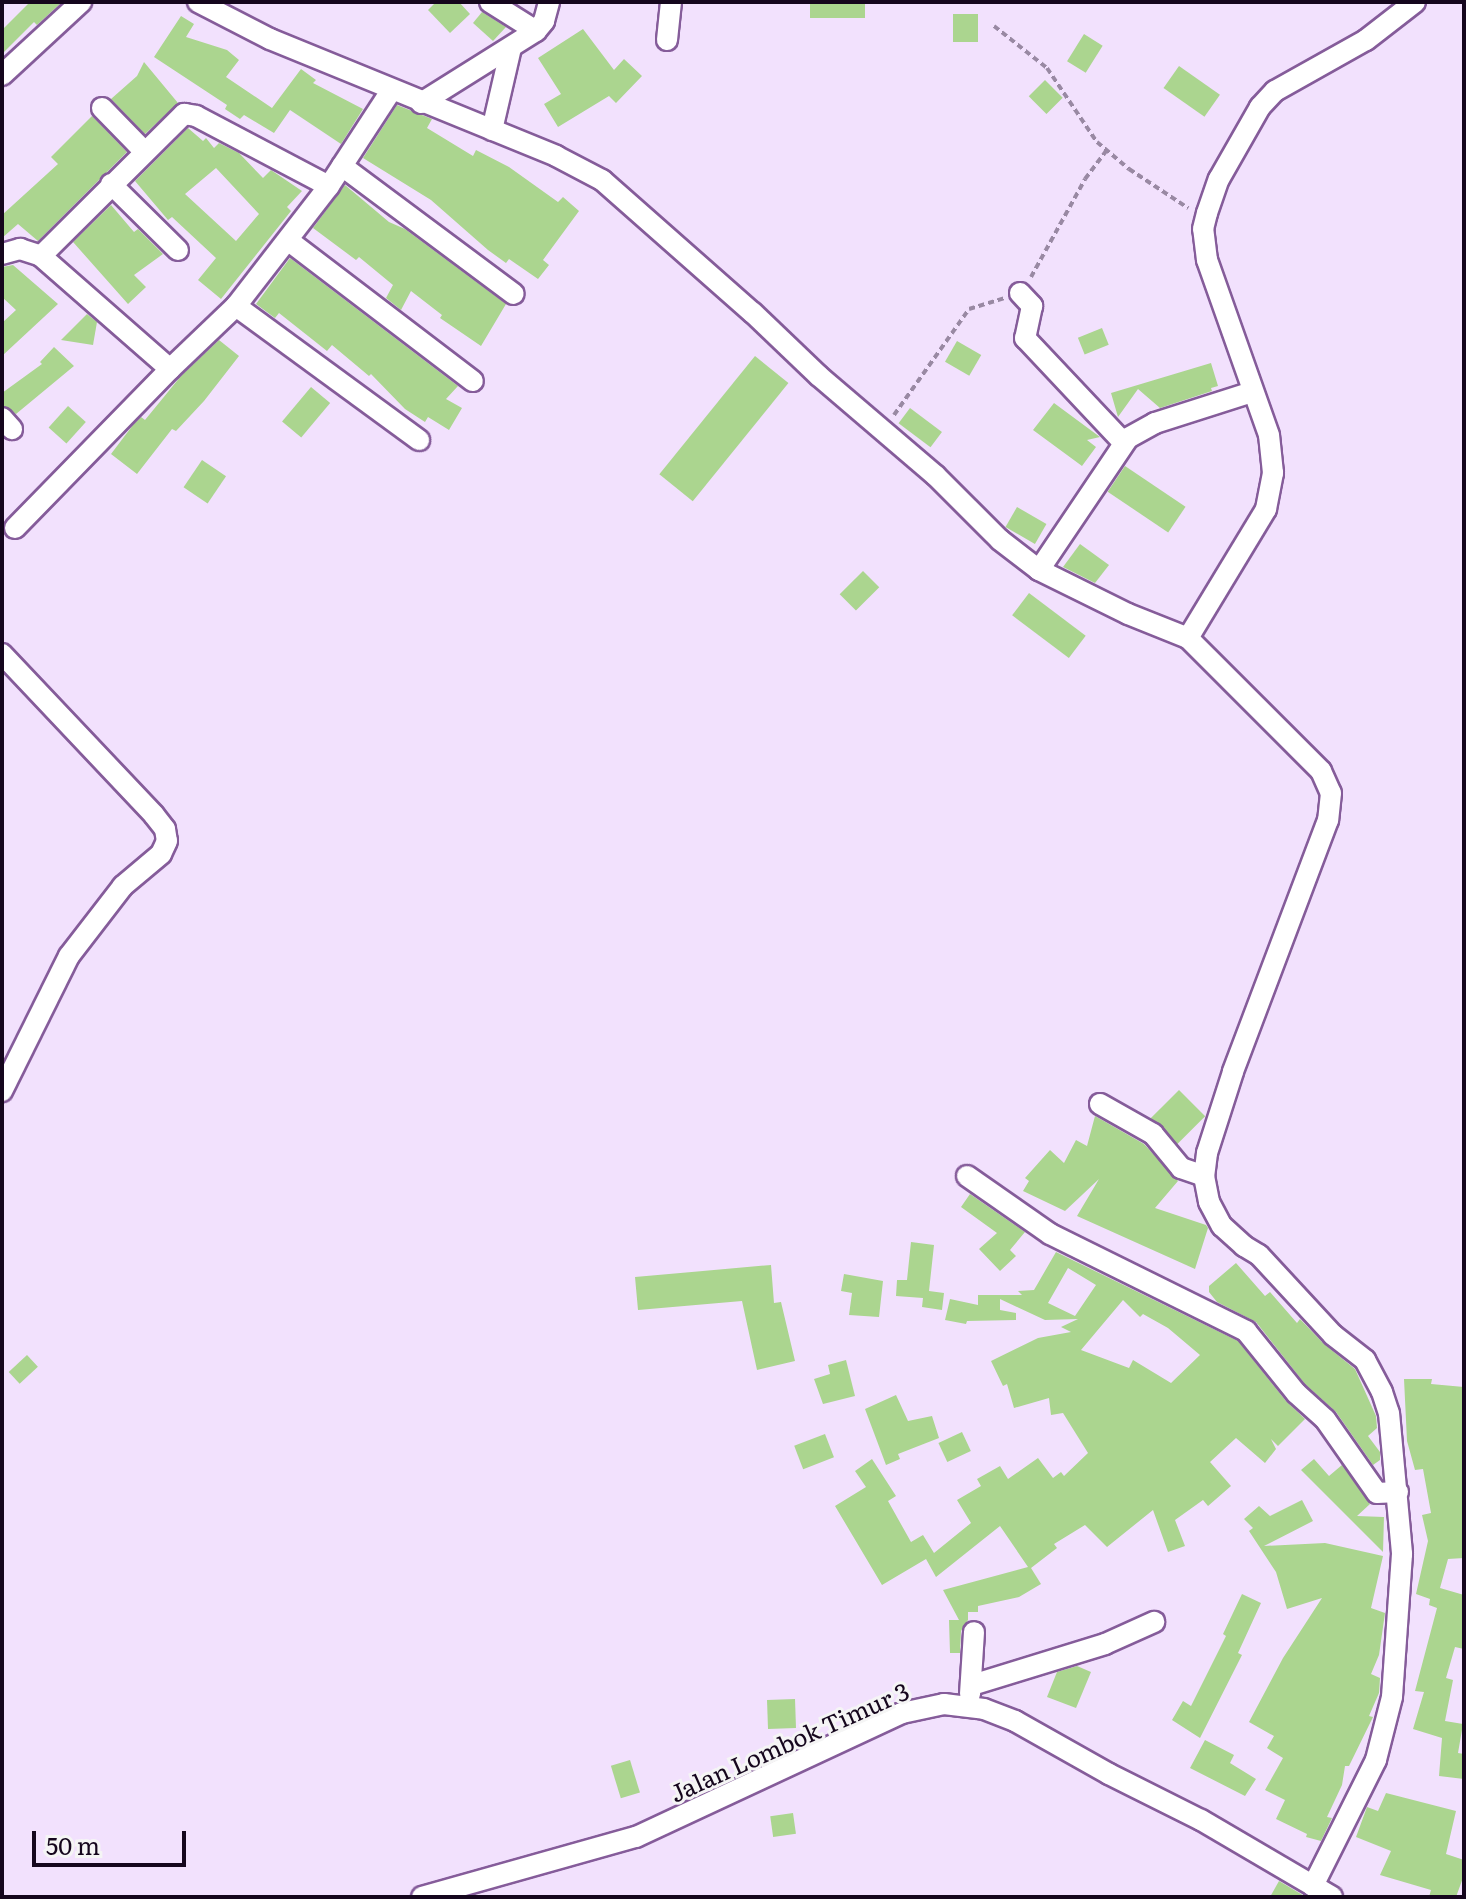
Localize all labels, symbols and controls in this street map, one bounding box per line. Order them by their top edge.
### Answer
street label: Jalan Lombok Timur 3 [665,1675,913,1807]
scale bar [36,1815,190,1865]
text: 50 m [46,1827,100,1862]

